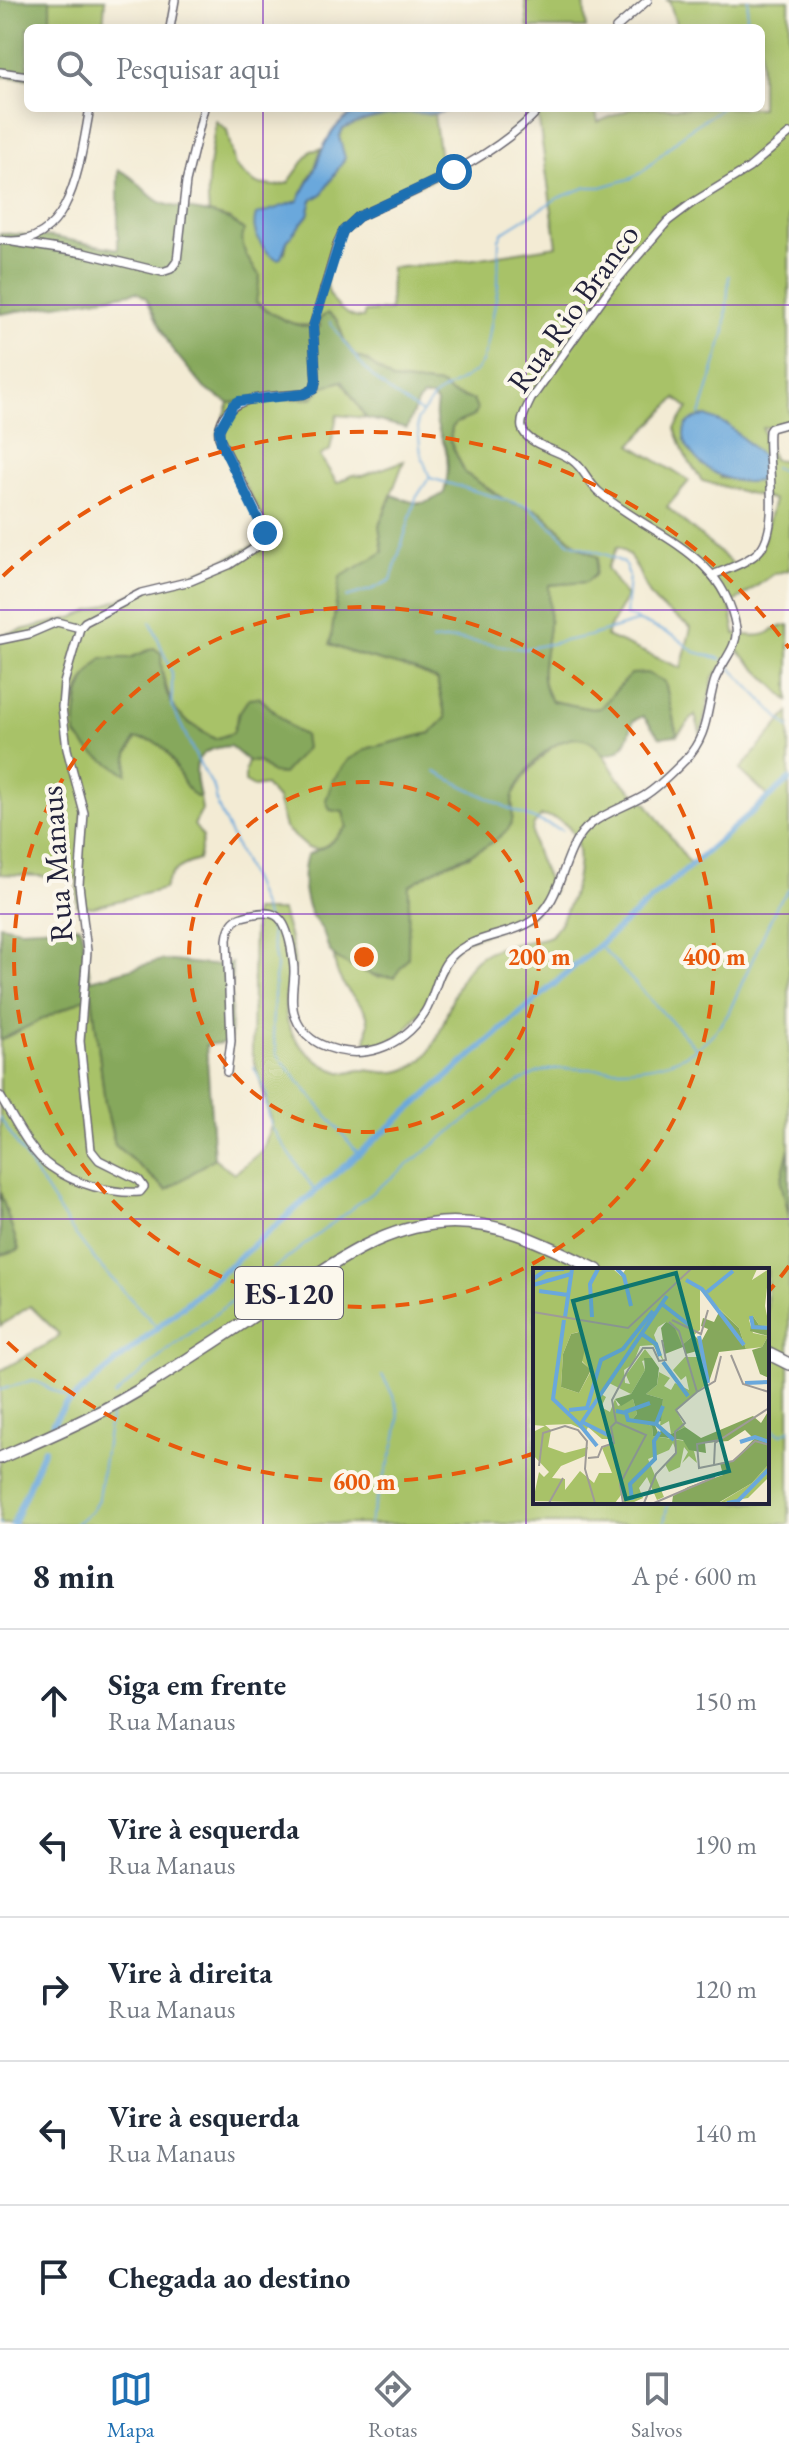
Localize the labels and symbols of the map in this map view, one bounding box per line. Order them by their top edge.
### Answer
route start [436,154,472,190]
street label: Rua Rio Branco [497,215,649,401]
route end [247,515,283,551]
street label: Rua Manaus [30,784,82,944]
text: 200 m [507,941,571,972]
text: 400 m [682,941,746,972]
centre of rings [350,943,378,971]
road number: ES-120 [235,1267,343,1319]
inset map [533,1268,769,1504]
text: 600 m [332,1466,396,1497]

